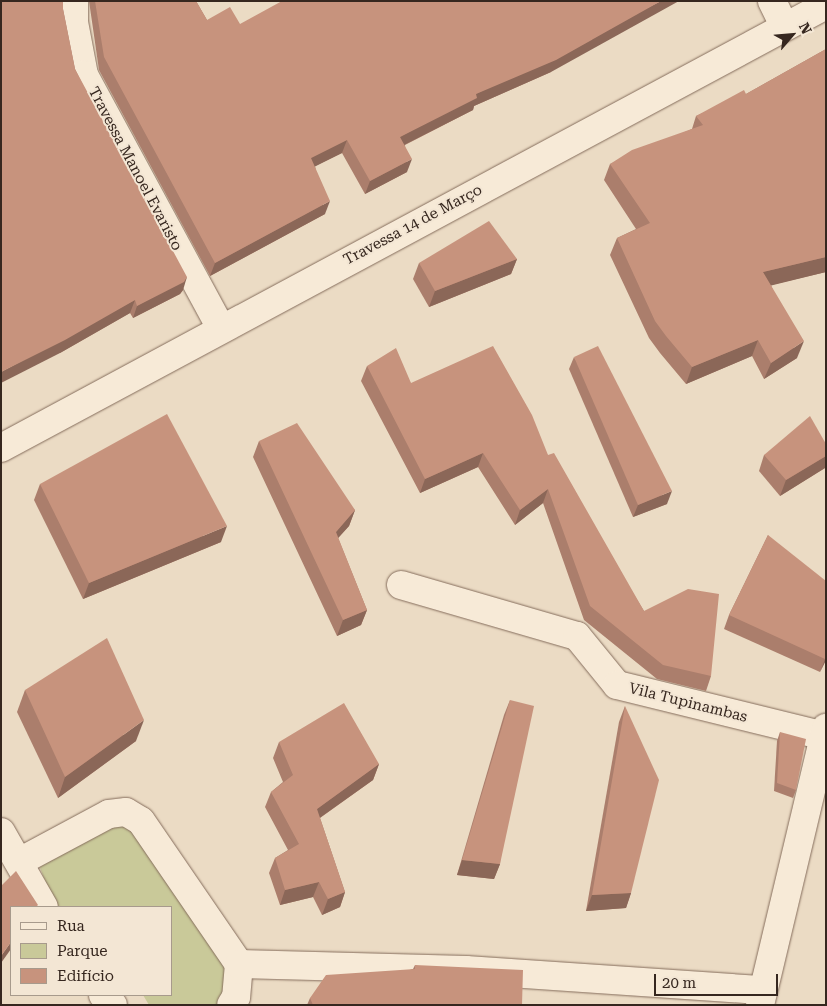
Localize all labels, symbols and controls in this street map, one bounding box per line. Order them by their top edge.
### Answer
north arrow [767,10,817,60]
text: N [796,20,815,37]
street label: Travessa Manoel Evaristo [84,84,186,254]
street label: Travessa 14 de Março [341,181,485,269]
street label: Vila Tupinambas [627,680,749,726]
legend [10,906,172,996]
text: Rua [57,917,85,935]
text: Parque [57,942,108,960]
scale bar [657,964,781,996]
text: Edifício [57,967,114,985]
text: 20 m [662,974,696,992]

